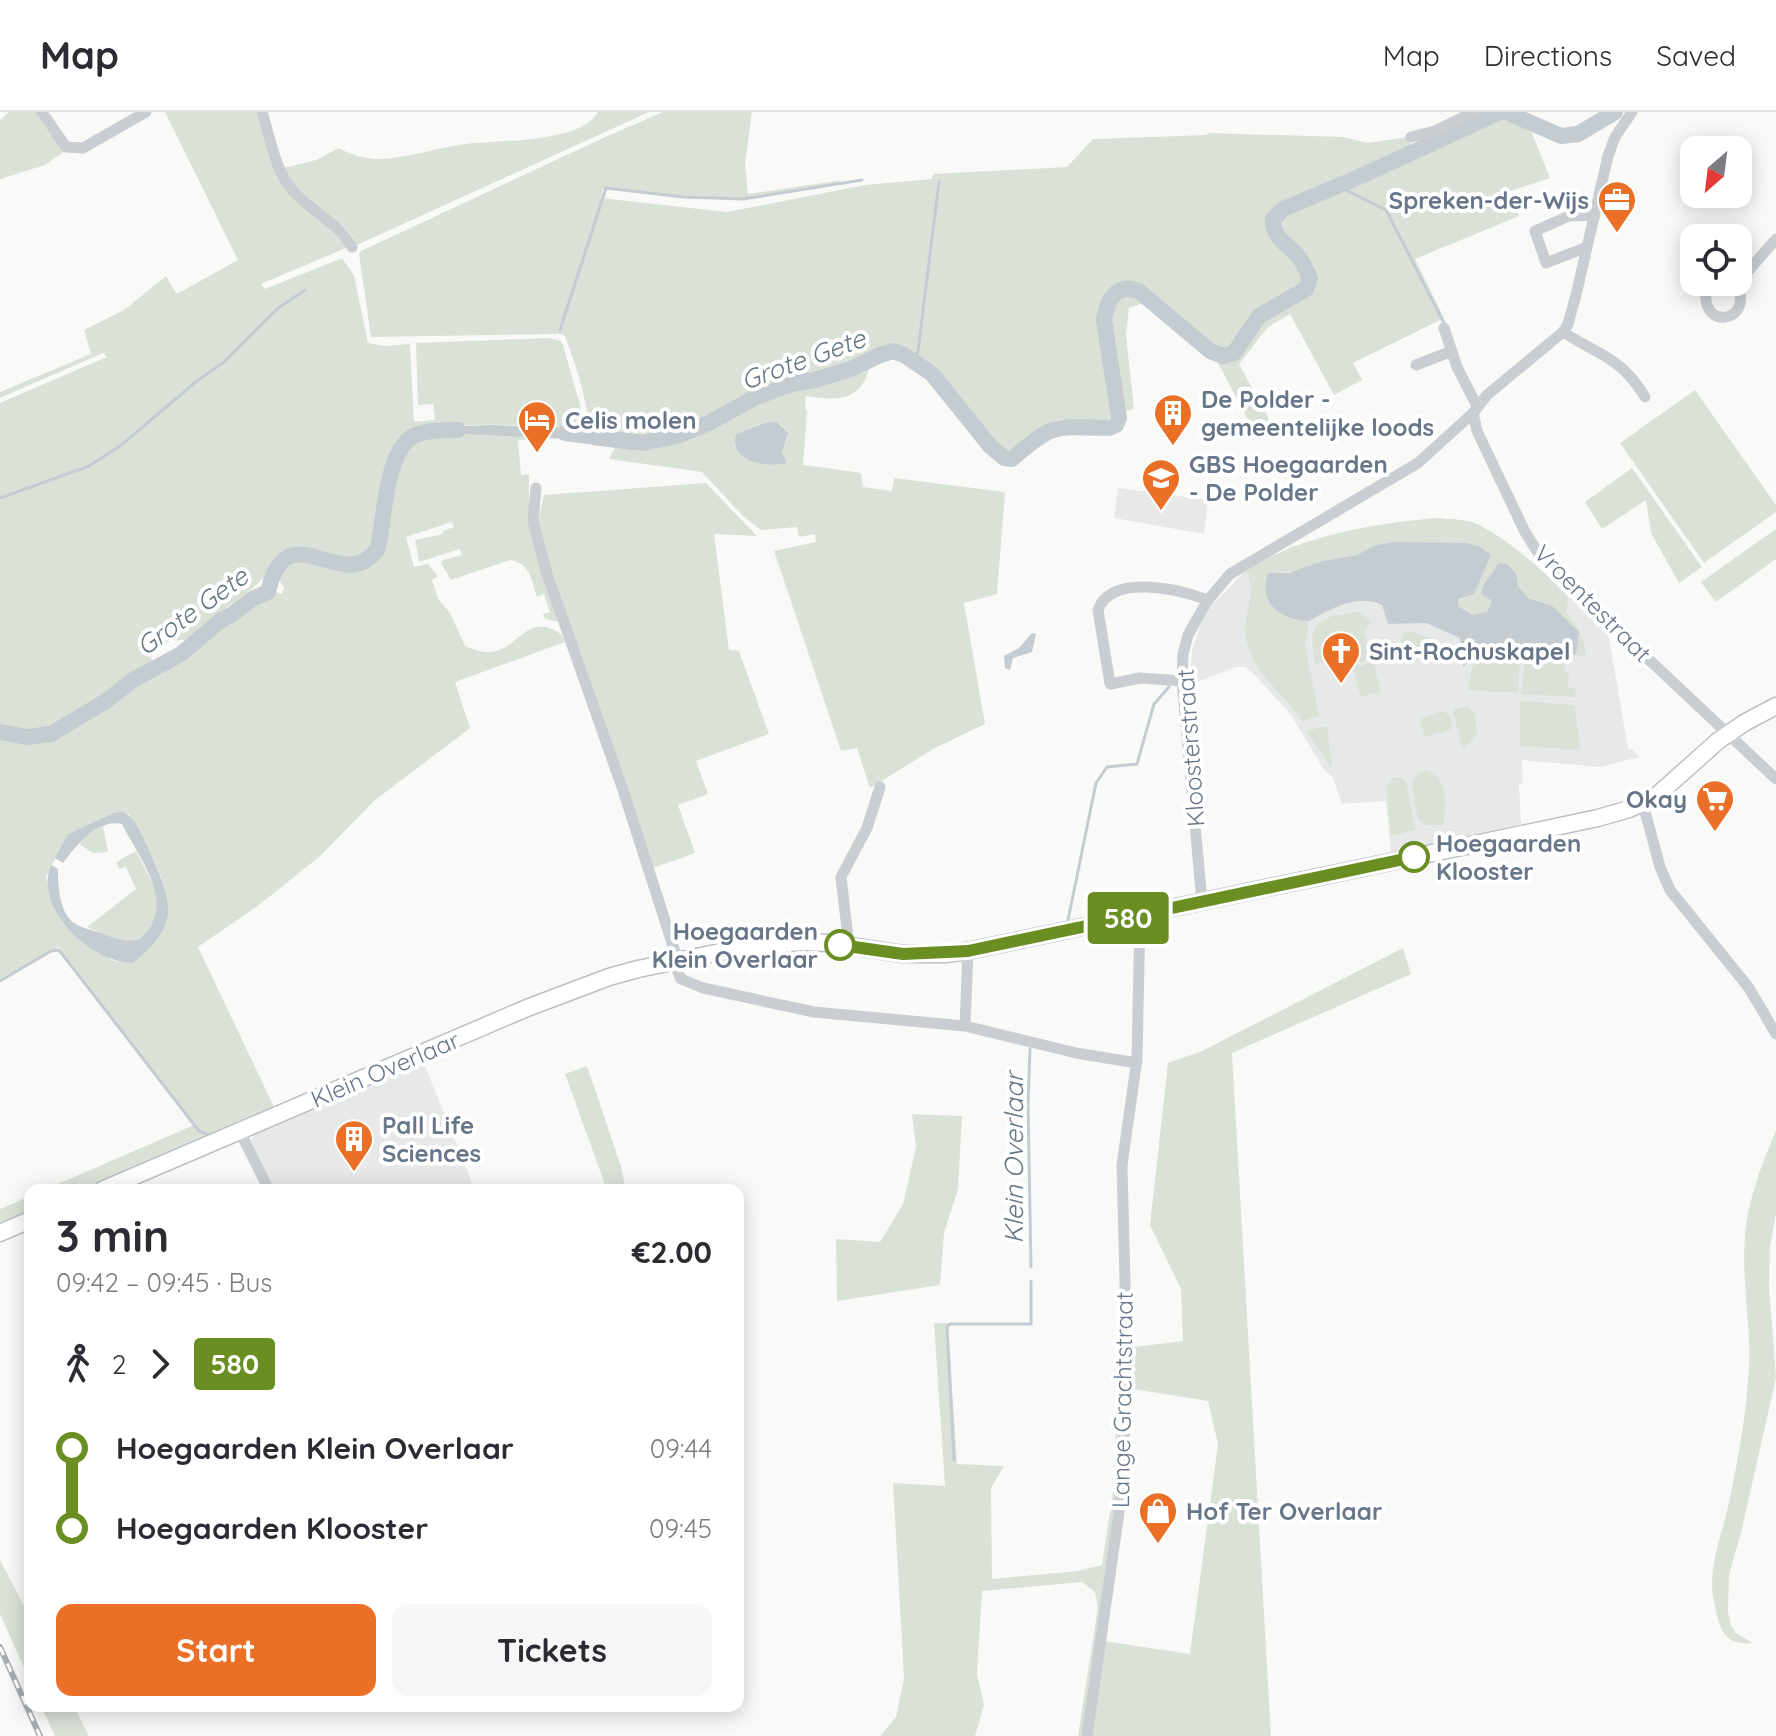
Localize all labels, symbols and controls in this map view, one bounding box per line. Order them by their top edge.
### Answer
text: Map [40,31,119,79]
text: Map [1383,38,1440,73]
text: Directions [1484,38,1612,73]
text: Saved [1656,38,1736,73]
north arrow [1680,136,1752,208]
map controls [1680,136,1752,296]
office icon: Spreken-der-Wijs [1596,179,1638,234]
place label: Spreken-der-Wijs [1389,185,1589,215]
button: locate [1680,224,1752,296]
water label: Grote Gete [736,321,871,397]
place label: De Polder - gemeentelijke loods [1201,384,1434,442]
building icon: De Polder - gemeentelijke loods [1152,392,1194,447]
hotel icon: Celis molen [516,399,558,454]
place label: Celis molen [565,405,696,435]
place label: GBS Hoegaarden - De Polder [1189,449,1388,507]
school or university icon: GBS Hoegaarden - De Polder [1140,457,1182,512]
street label: Vroentestraat [1528,538,1658,668]
water label: Grote Gete [130,559,255,663]
church icon: Sint-Rochuskapel [1320,630,1362,685]
place label: Sint-Rochuskapel [1369,636,1571,666]
street label: Kloosterstraat [1170,668,1210,828]
supermarket icon: Okay [1694,778,1736,833]
place label: Okay [1626,784,1687,814]
place label: Hoegaarden Klooster [1436,828,1581,886]
marker: Hoegaarden Klooster [1399,842,1429,872]
line badge: 580 [1082,892,1174,944]
text: 580 [1104,900,1152,935]
place label: Hoegaarden Klein Overlaar [652,916,818,974]
marker: Hoegaarden Klein Overlaar [825,930,855,960]
street label: Klein Overlaar [306,1024,464,1114]
water label: Klein Overlaar [997,1069,1030,1244]
place label: Pall Life Sciences [382,1110,481,1168]
building icon: Pall Life Sciences [333,1118,375,1173]
text: 3 min [56,1208,169,1263]
text: €2.00 [632,1233,712,1271]
text: 09:42 – 09:45 · Bus [56,1266,273,1299]
street label: Lange Grachtstraat [1105,1292,1139,1508]
icon: walk [56,1342,100,1386]
icon: forward [138,1342,182,1386]
text: 580 [210,1346,259,1381]
text: 2 [112,1348,126,1381]
text: Hoegaarden Klein Overlaar [116,1429,514,1467]
text: 09:44 [650,1432,712,1465]
shop icon: Hof Ter Overlaar [1137,1490,1179,1545]
place label: Hof Ter Overlaar [1186,1496,1382,1526]
text: Hoegaarden Klooster [116,1509,428,1547]
text: 09:45 [649,1512,712,1545]
button: Start [56,1604,376,1696]
button: Tickets [392,1604,712,1696]

